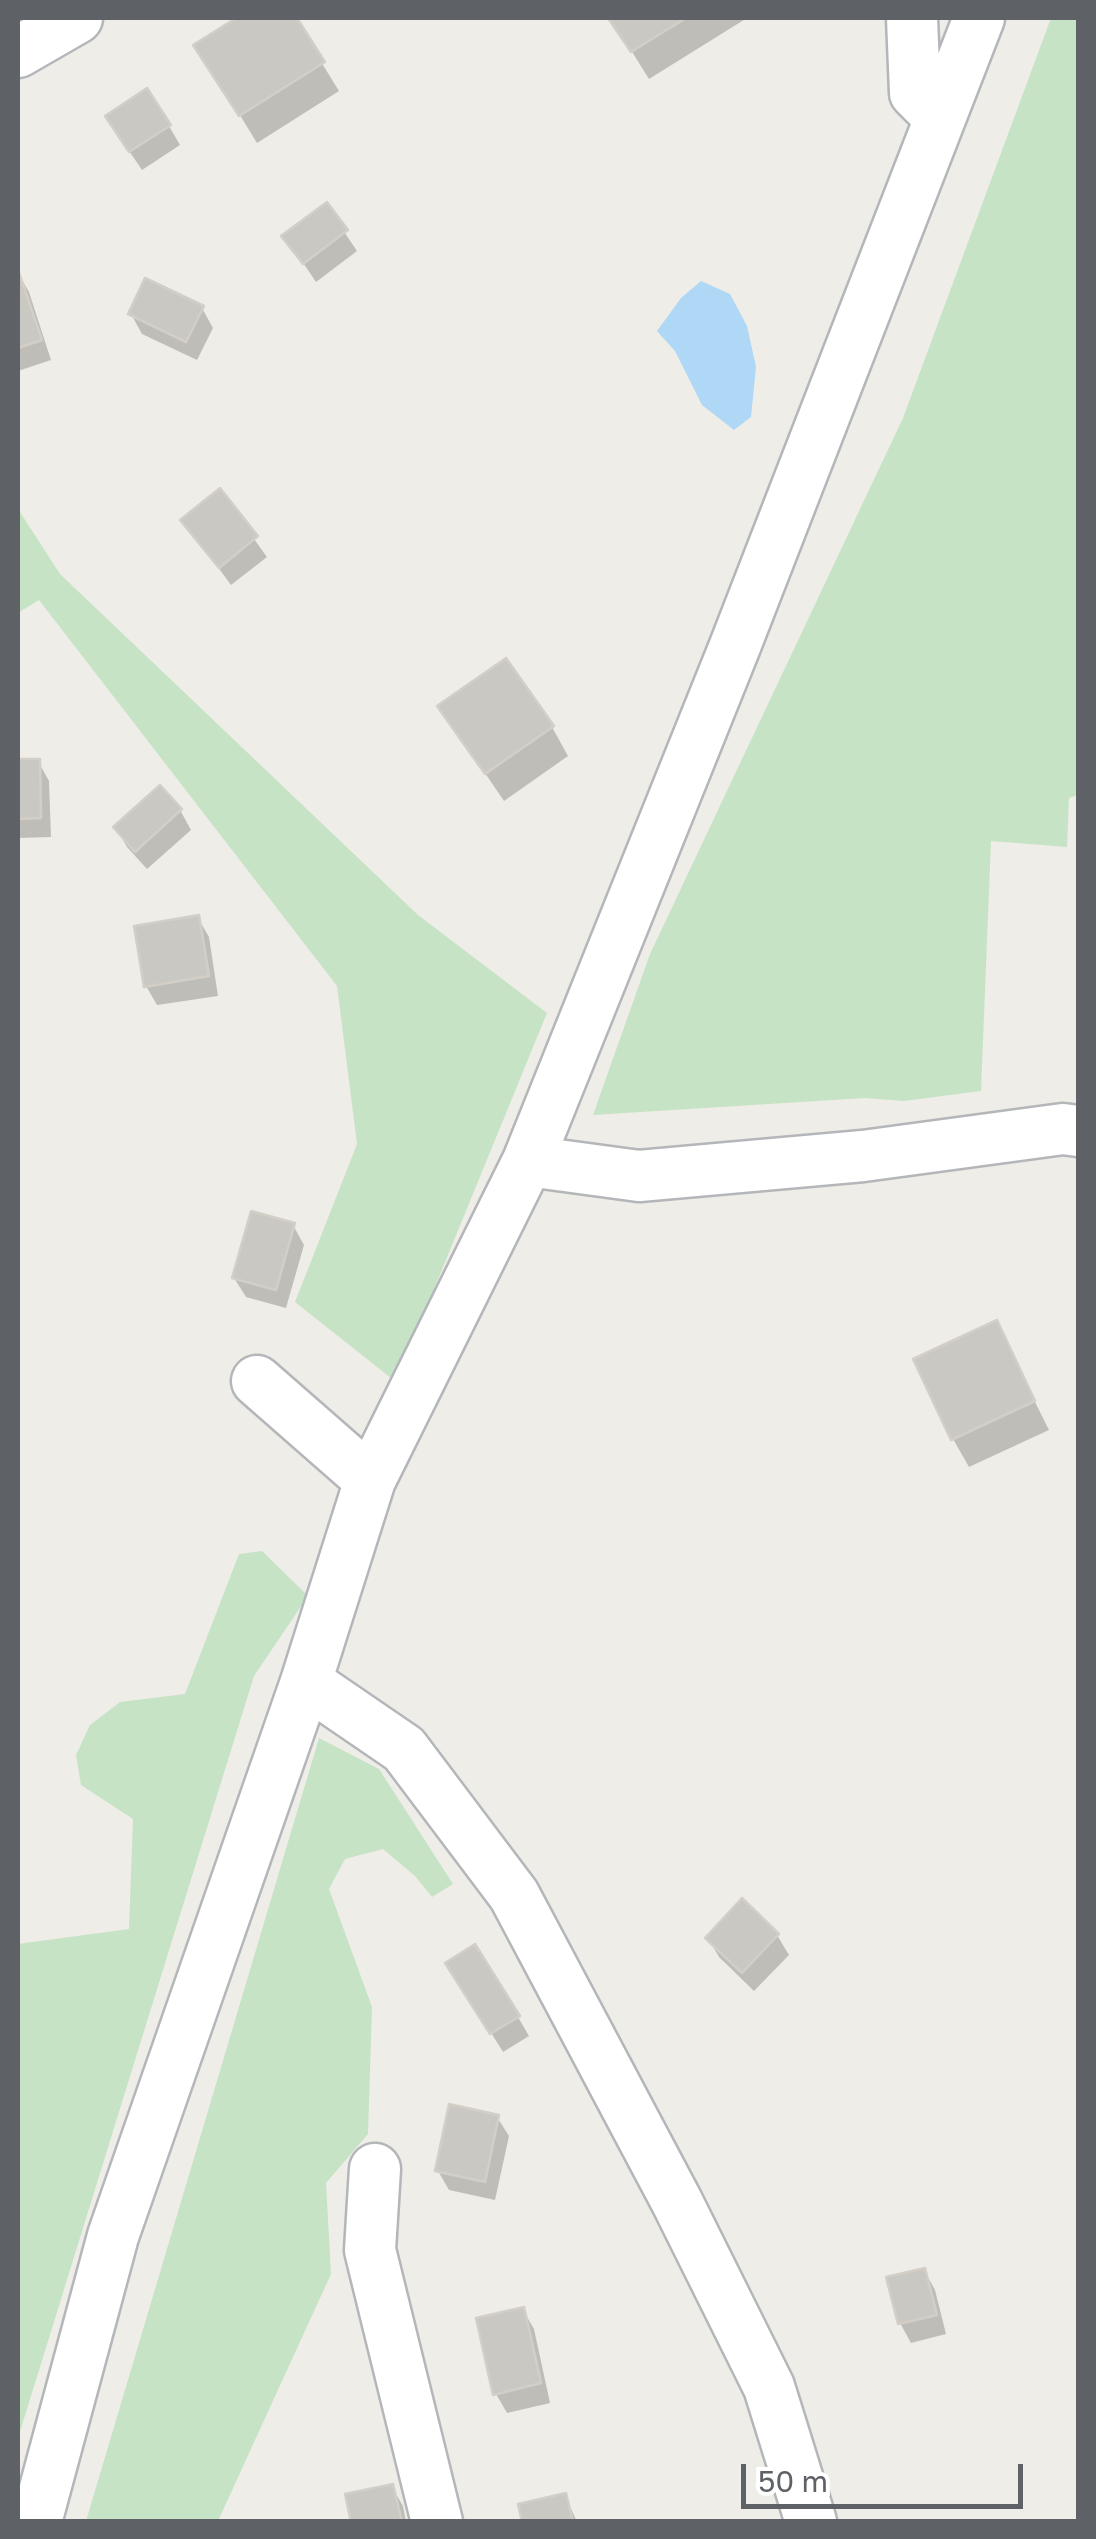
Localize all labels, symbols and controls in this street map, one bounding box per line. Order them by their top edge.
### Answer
scale bar [746,2444,1028,2506]
text: 50 m [758,2463,828,2499]

